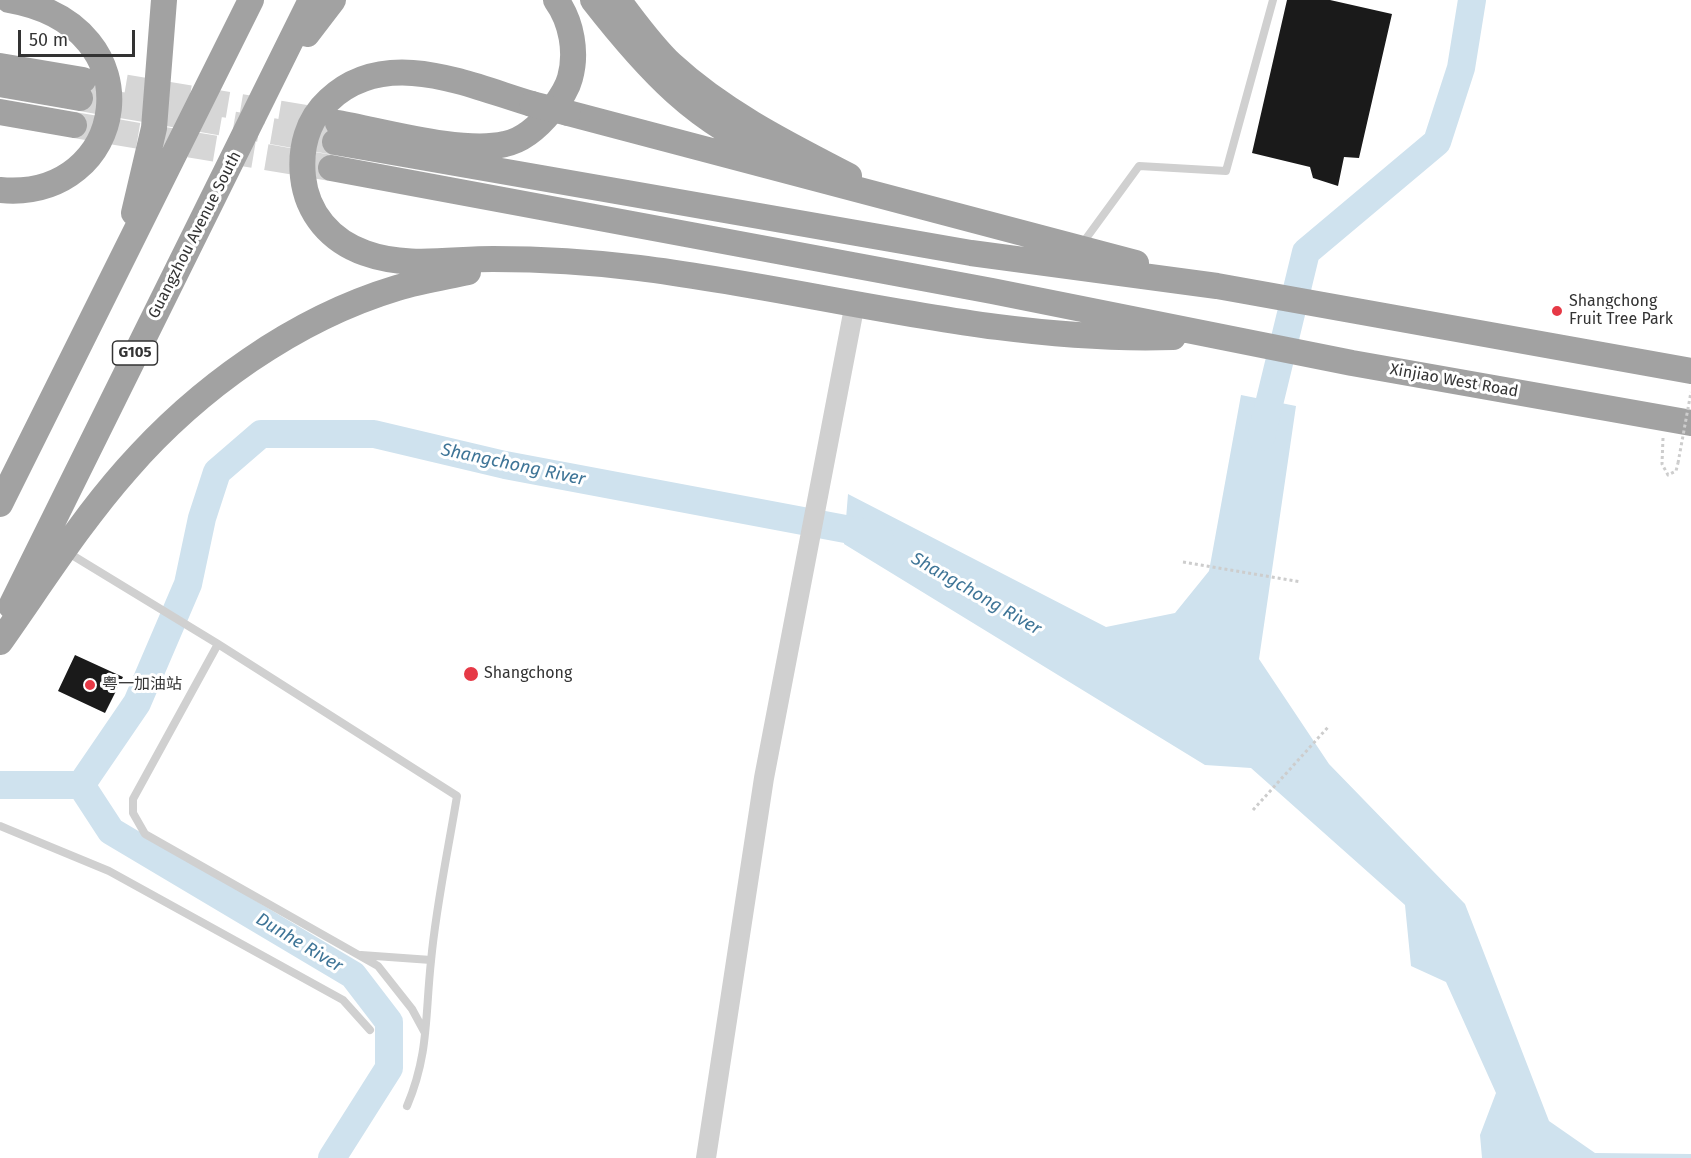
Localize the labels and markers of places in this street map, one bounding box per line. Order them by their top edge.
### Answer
place label: Shangchong Fruit Tree Park [1569,292,1673,330]
marker: Shangchong Fruit Tree Park [1550,304,1564,318]
place label: Shangchong [484,664,572,684]
marker: Shangchong [462,665,480,683]
place label: 粤一加油站 [102,675,182,695]
marker: 粤一加油站 [83,678,97,692]

